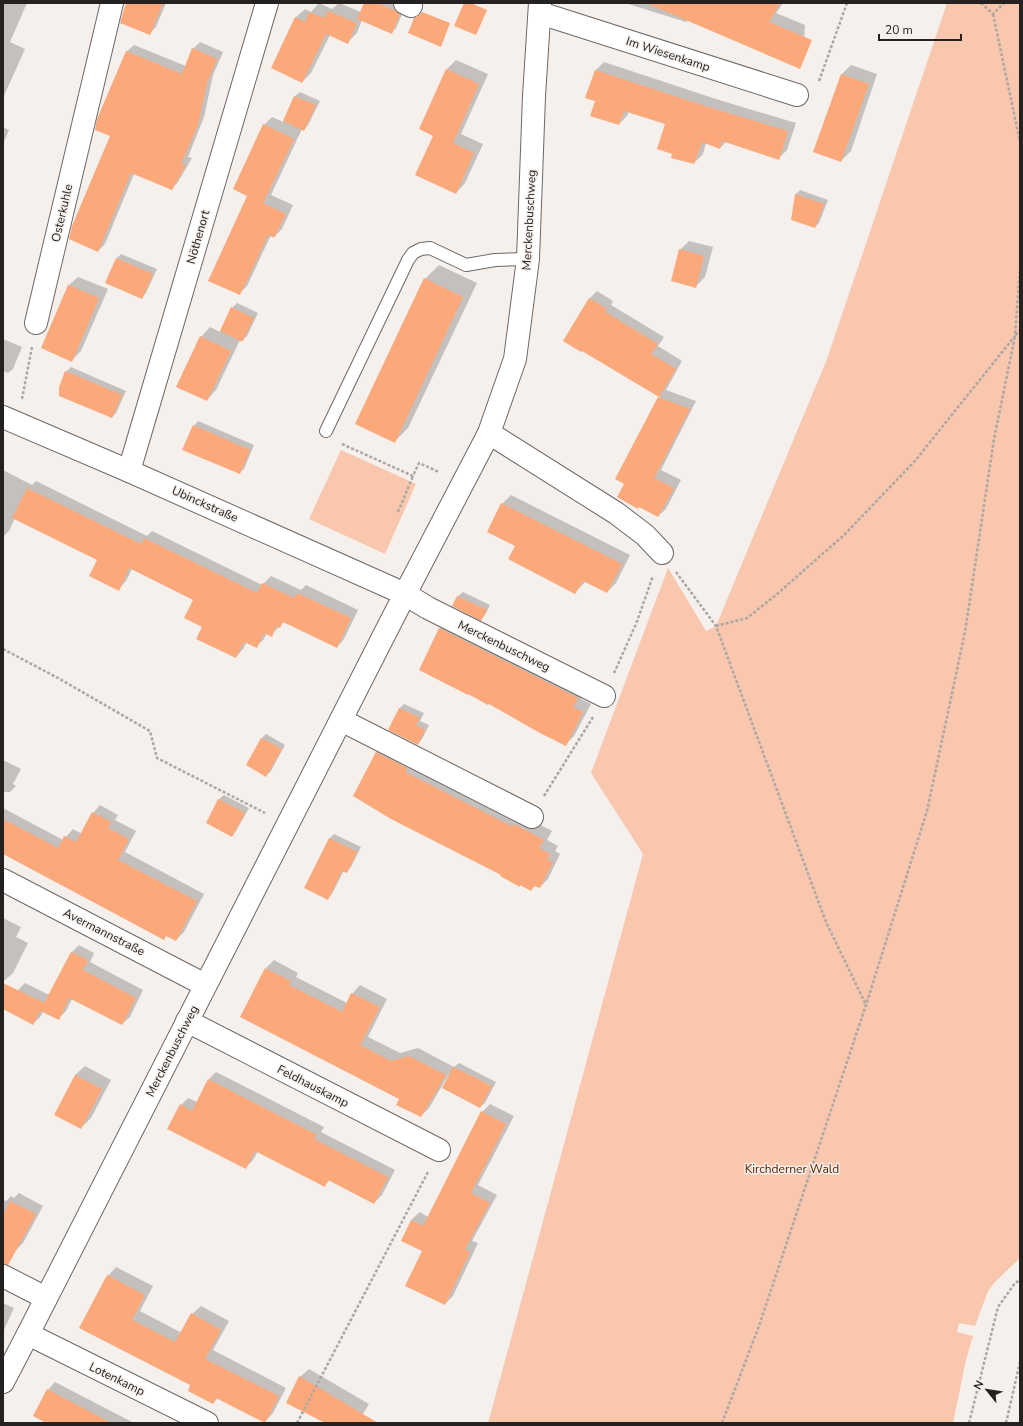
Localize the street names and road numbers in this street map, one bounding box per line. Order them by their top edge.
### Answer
street label: Im Wiesenkamp [624,33,712,75]
street label: Merckenbuschweg [518,169,540,271]
street label: Osterkuhle [48,182,76,244]
street label: Nöthenort [183,208,214,266]
street label: Ubinckstraße [169,482,241,526]
street label: Merckenbuschweg [455,617,553,675]
street label: Avermannstraße [60,904,148,960]
street label: Merckenbuschweg [142,1003,202,1099]
street label: Feldhauskamp [274,1061,352,1111]
street label: Lotenkamp [87,1359,147,1399]

